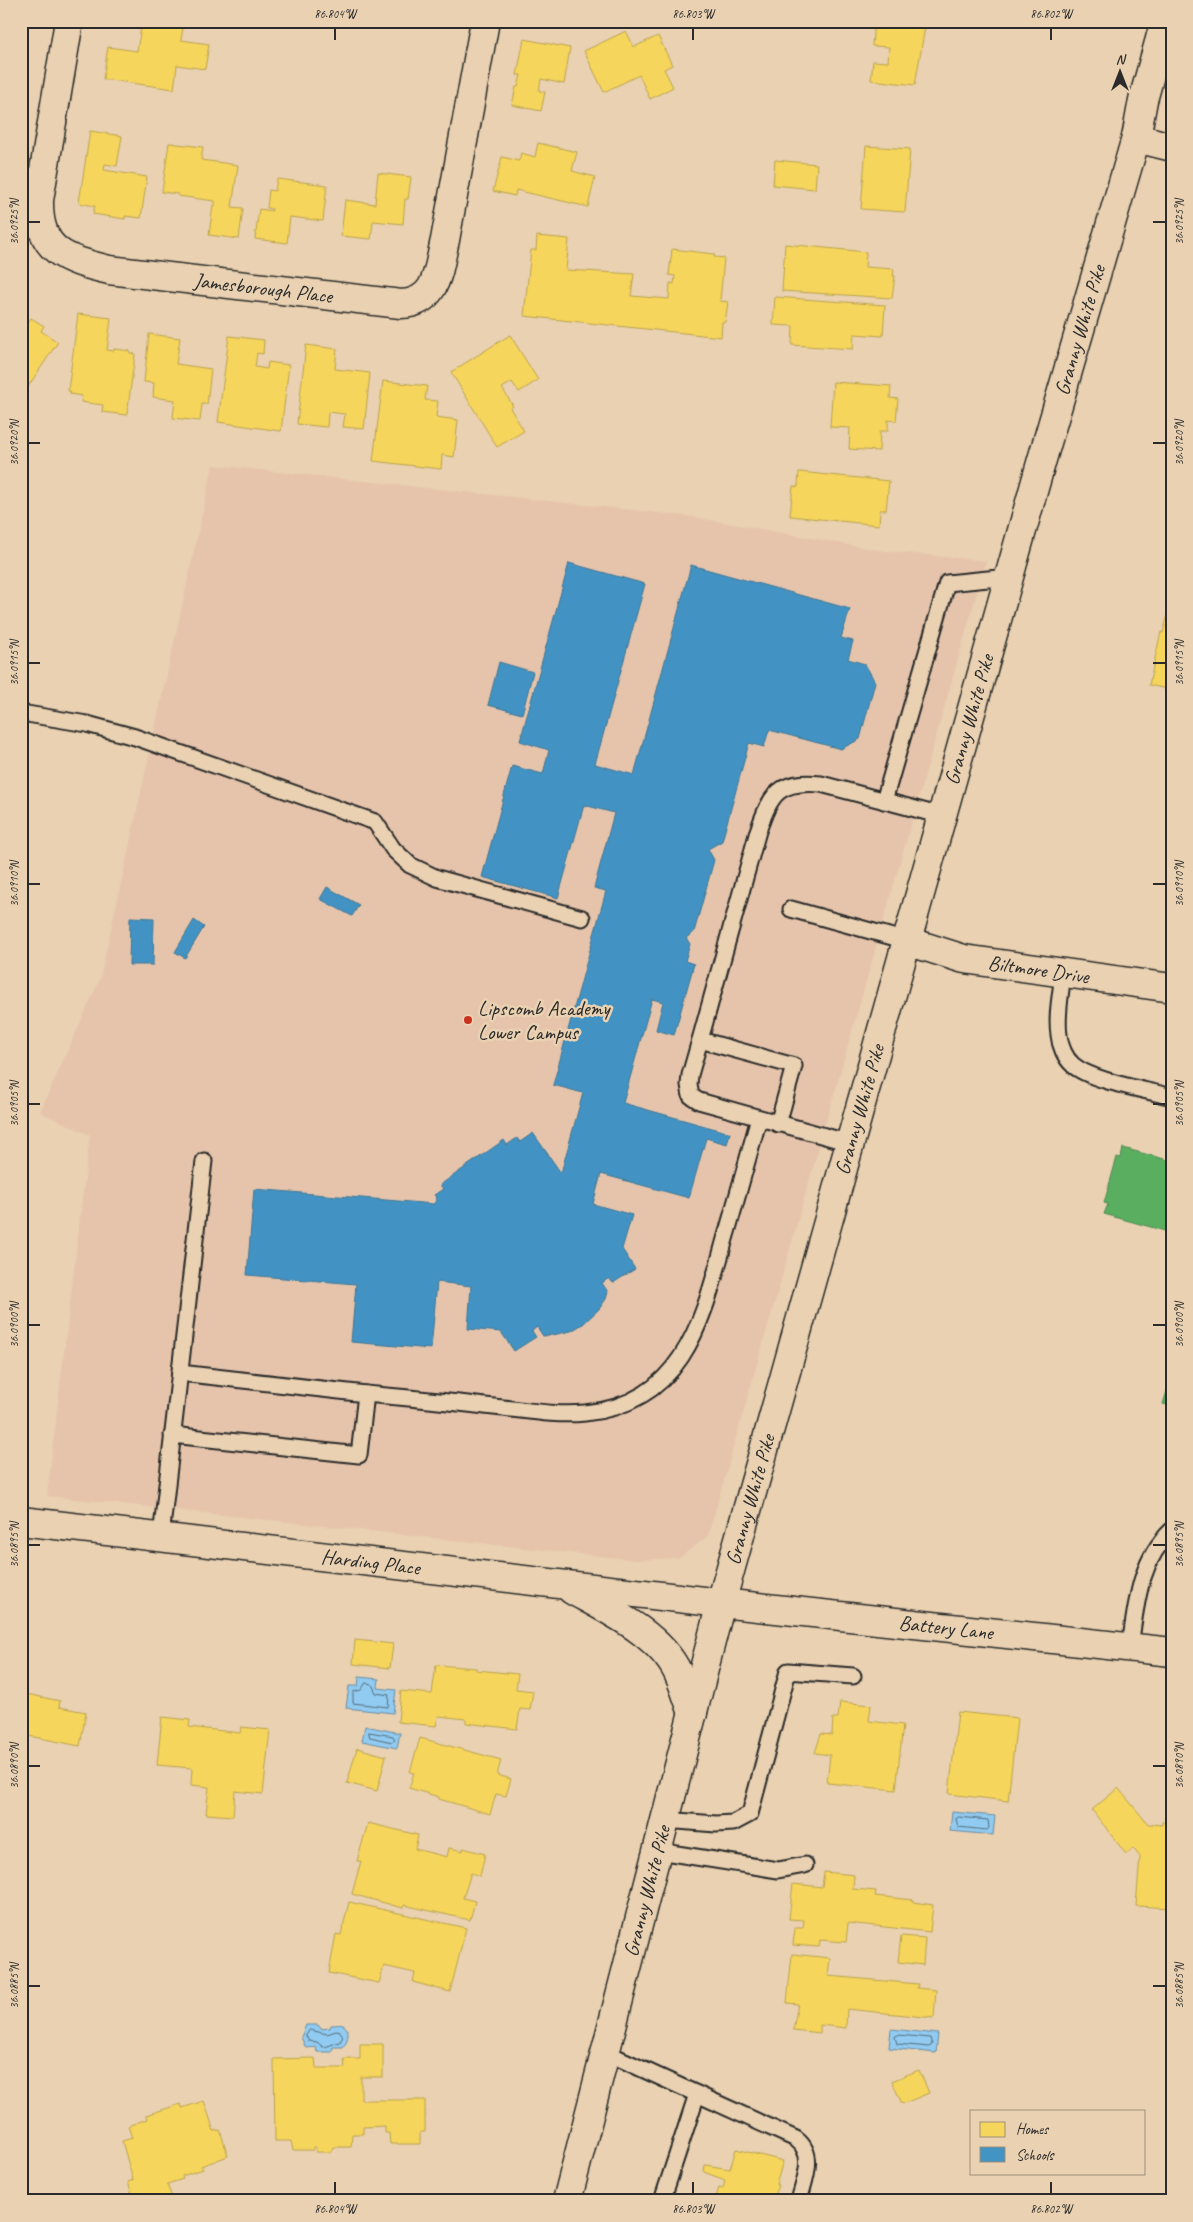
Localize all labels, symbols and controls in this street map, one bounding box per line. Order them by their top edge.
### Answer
text: 86.804°W [314,6,358,22]
text: 86.803°W [672,6,716,22]
text: 86.802°W [1030,6,1074,22]
north arrow [1096,48,1146,98]
text: N [1116,51,1127,68]
text: 36.0925°N [6,198,22,245]
text: 36.0925°N [1171,198,1187,245]
street label: Granny White Pike [1049,260,1112,398]
street label: Jamesborough Place [192,267,336,309]
text: 36.0920°N [6,419,22,466]
text: 36.0920°N [1171,419,1187,466]
text: 36.0915°N [6,639,22,686]
text: 36.0915°N [1171,639,1187,686]
street label: Granny White Pike [938,649,1000,788]
text: 36.0910°N [6,860,22,907]
text: 36.0910°N [1171,860,1187,907]
street label: Biltmore Drive [986,949,1092,989]
place label: Lipscomb Academy Lower Campus [478,995,611,1045]
marker: Lipscomb Academy Lower Campus [462,1014,474,1026]
street label: Granny White Pike [829,1039,891,1178]
text: 36.0905°N [6,1080,22,1127]
text: 36.0905°N [1171,1080,1187,1127]
text: 36.0900°N [6,1301,22,1348]
text: 36.0900°N [1171,1301,1187,1348]
street label: Granny White Pike [719,1429,781,1568]
text: 36.0895°N [6,1521,22,1568]
text: 36.0895°N [1171,1521,1187,1568]
street label: Harding Place [320,1543,424,1581]
street label: Battery Lane [897,1609,996,1646]
text: 36.0890°N [6,1742,22,1789]
text: 36.0890°N [1171,1742,1187,1789]
street label: Granny White Pike [617,1821,677,1959]
text: 36.0885°N [6,1962,22,2009]
text: 36.0885°N [1171,1962,1187,2009]
legend [970,2110,1146,2174]
text: Homes [1016,2120,1050,2139]
text: Schools [1016,2146,1055,2165]
text: 86.804°W [314,2201,358,2217]
text: 86.803°W [672,2201,716,2217]
text: 86.802°W [1030,2201,1074,2217]

